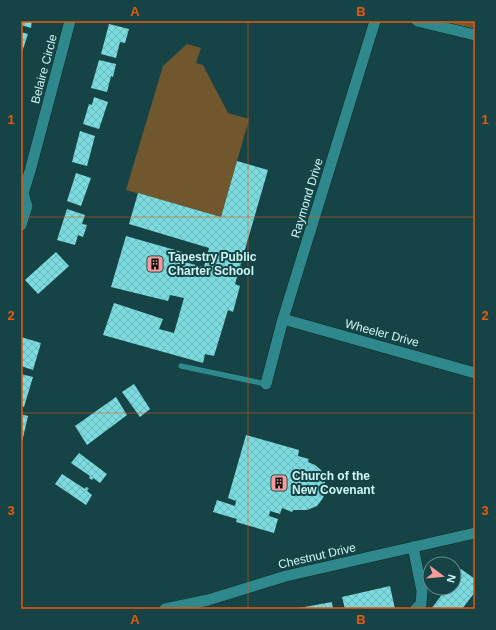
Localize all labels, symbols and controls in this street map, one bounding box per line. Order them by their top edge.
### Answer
text: A [130,4,140,19]
text: B [356,4,366,19]
street label: Belaire Circle [28,32,60,105]
text: 1 [7,112,15,127]
text: 1 [481,112,489,127]
street label: Raymond Drive [288,156,326,240]
place label: Tapestry Public Charter School [168,250,257,278]
building icon: Tapestry Public Charter School [145,254,165,274]
text: 2 [7,308,15,323]
text: 2 [481,308,489,323]
street label: Wheeler Drive [343,316,421,350]
place label: Church of the New Covenant [292,469,375,497]
building icon: Church of the New Covenant [269,473,289,493]
text: 3 [7,503,15,518]
text: 3 [481,503,489,518]
street label: Chestnut Drive [277,540,358,572]
north arrow [422,556,462,596]
text: N [445,573,458,584]
text: A [130,612,140,627]
text: B [356,612,366,627]

